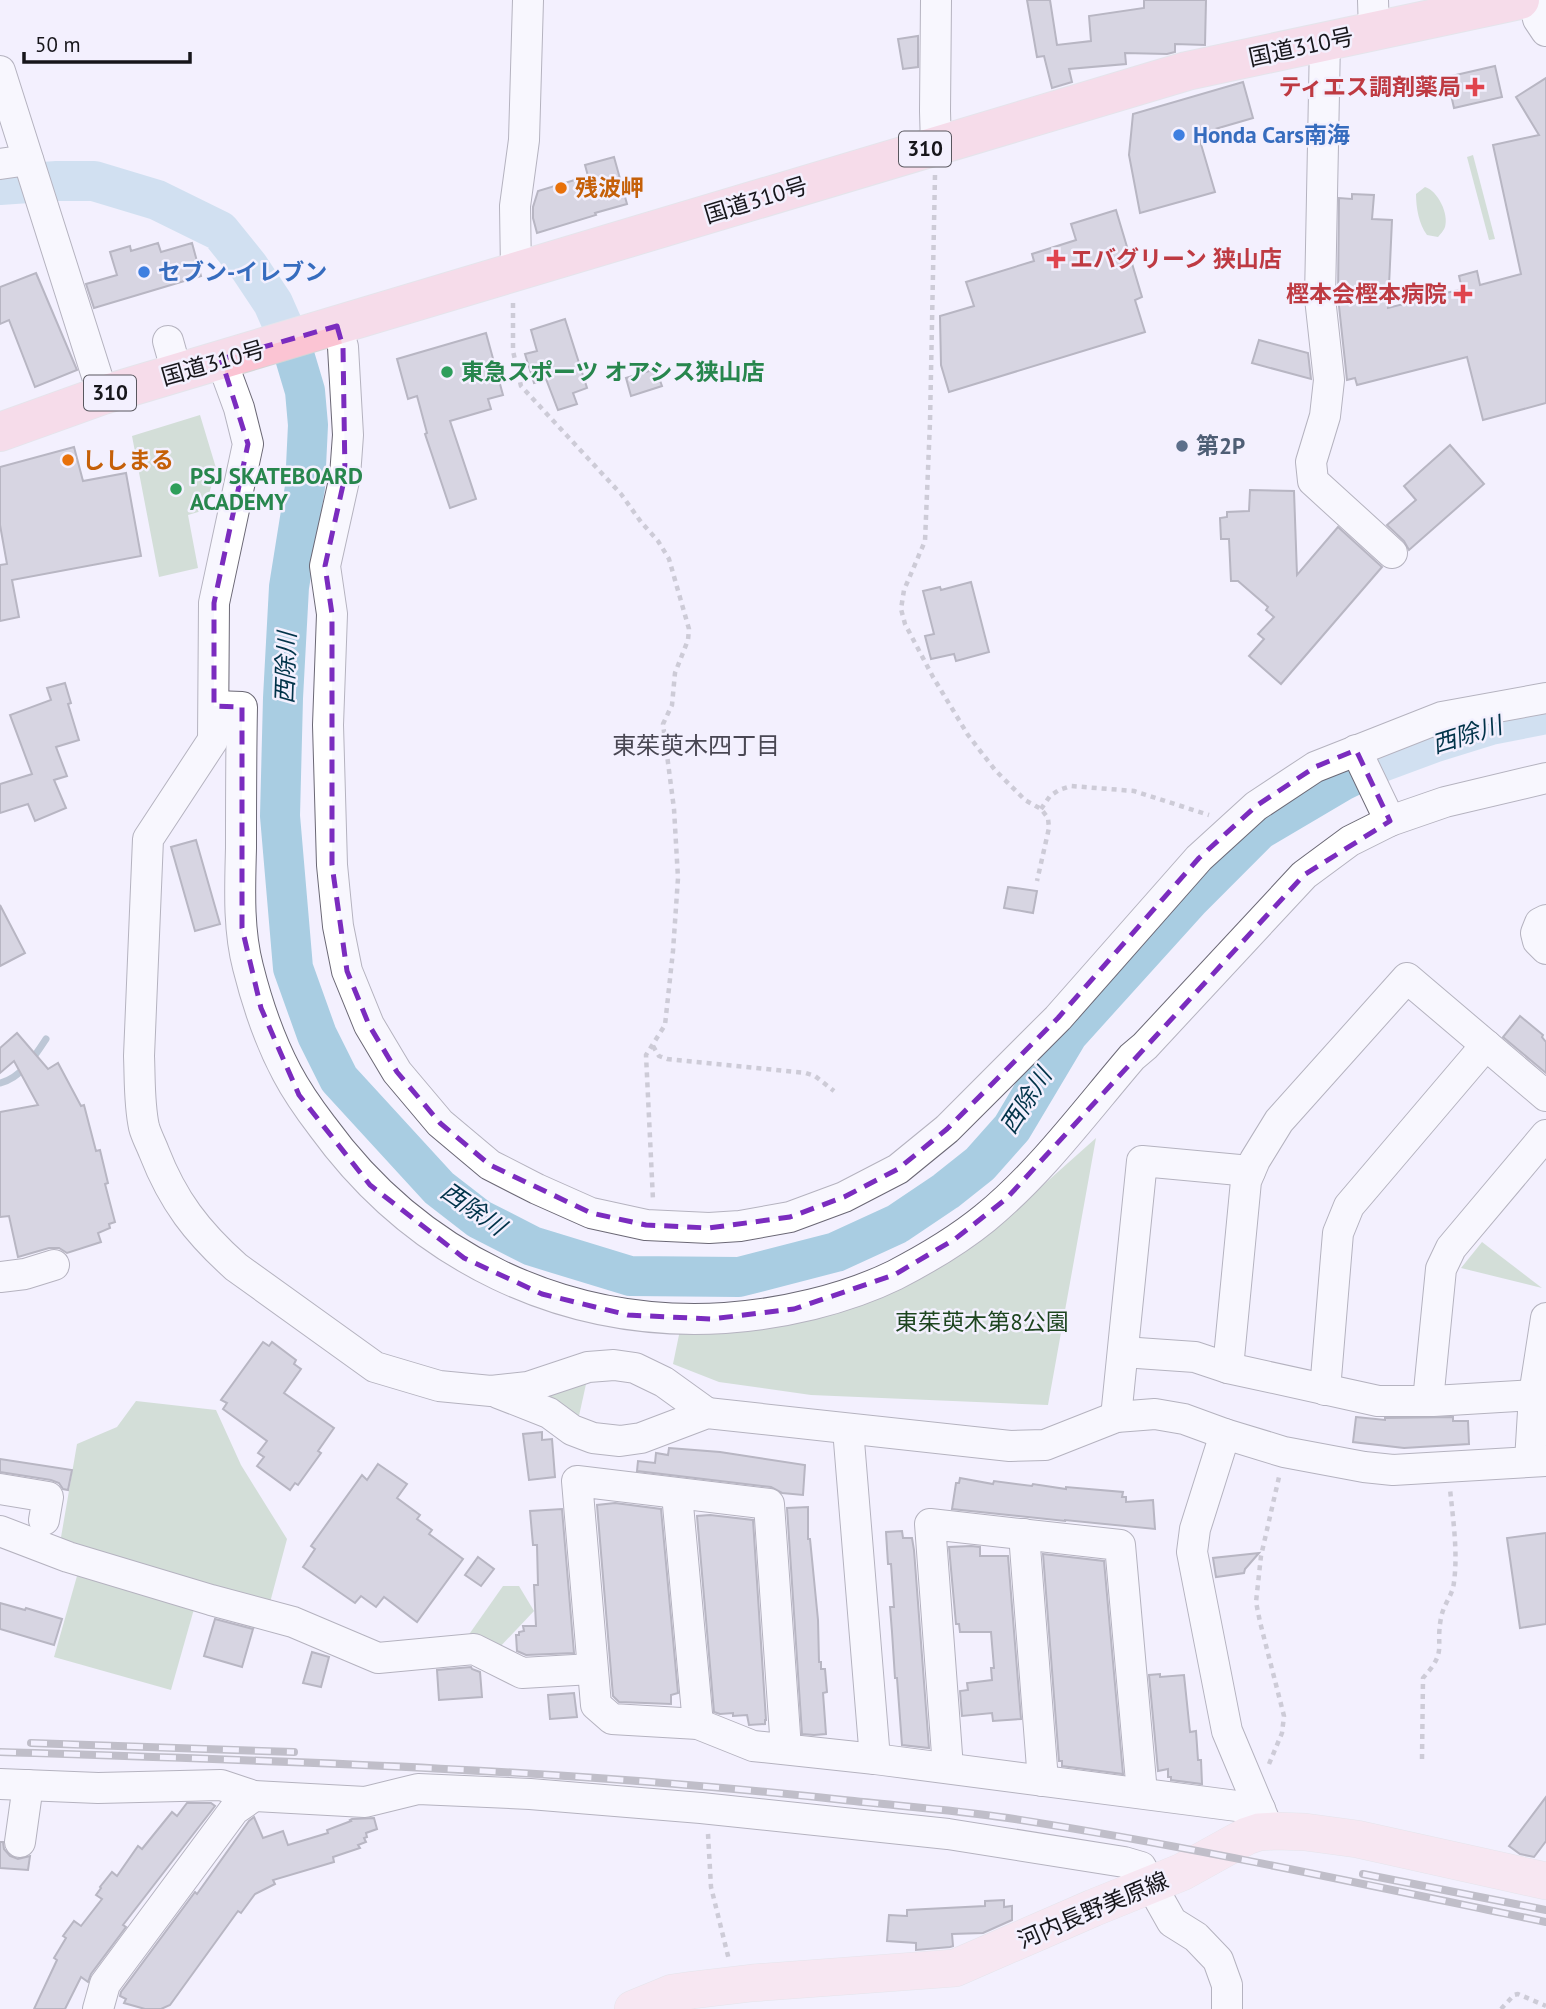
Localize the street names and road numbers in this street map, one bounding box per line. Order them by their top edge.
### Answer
street label: 国道310号 [1246,21,1356,72]
road number: 310 [899,132,951,166]
street label: 国道310号 [701,170,811,229]
street label: 国道310号 [158,334,268,391]
road number: 310 [84,376,136,410]
street label: 河内長野美原線 [1013,1865,1173,1954]

